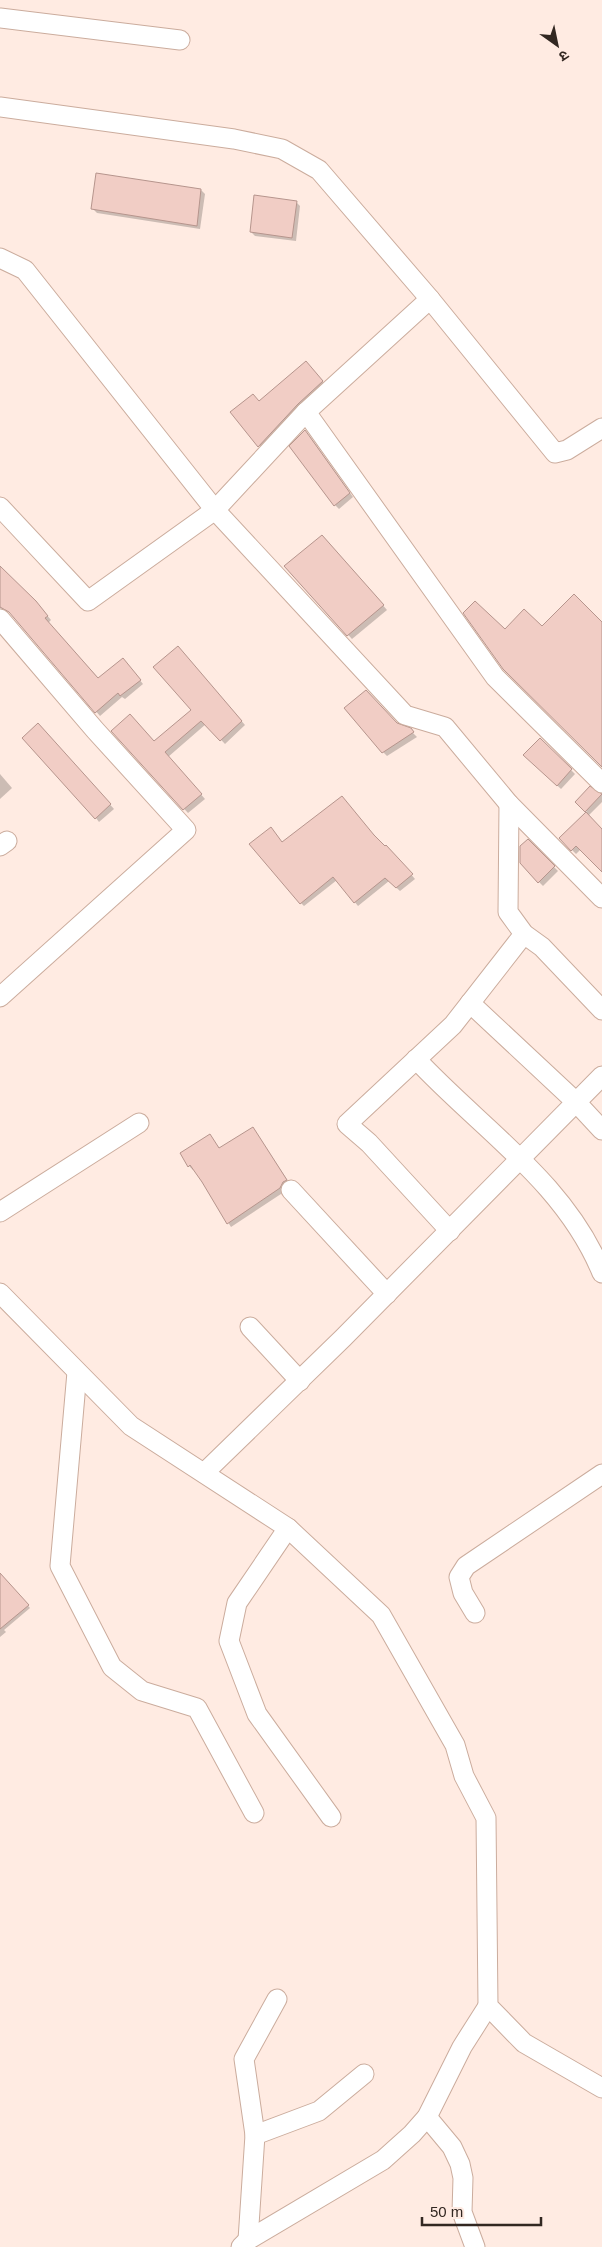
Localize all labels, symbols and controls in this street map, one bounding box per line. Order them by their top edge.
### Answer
north arrow [532,20,582,70]
text: उ [556,47,572,65]
scale bar [422,2194,541,2226]
text: 50 m [430,2203,463,2220]

